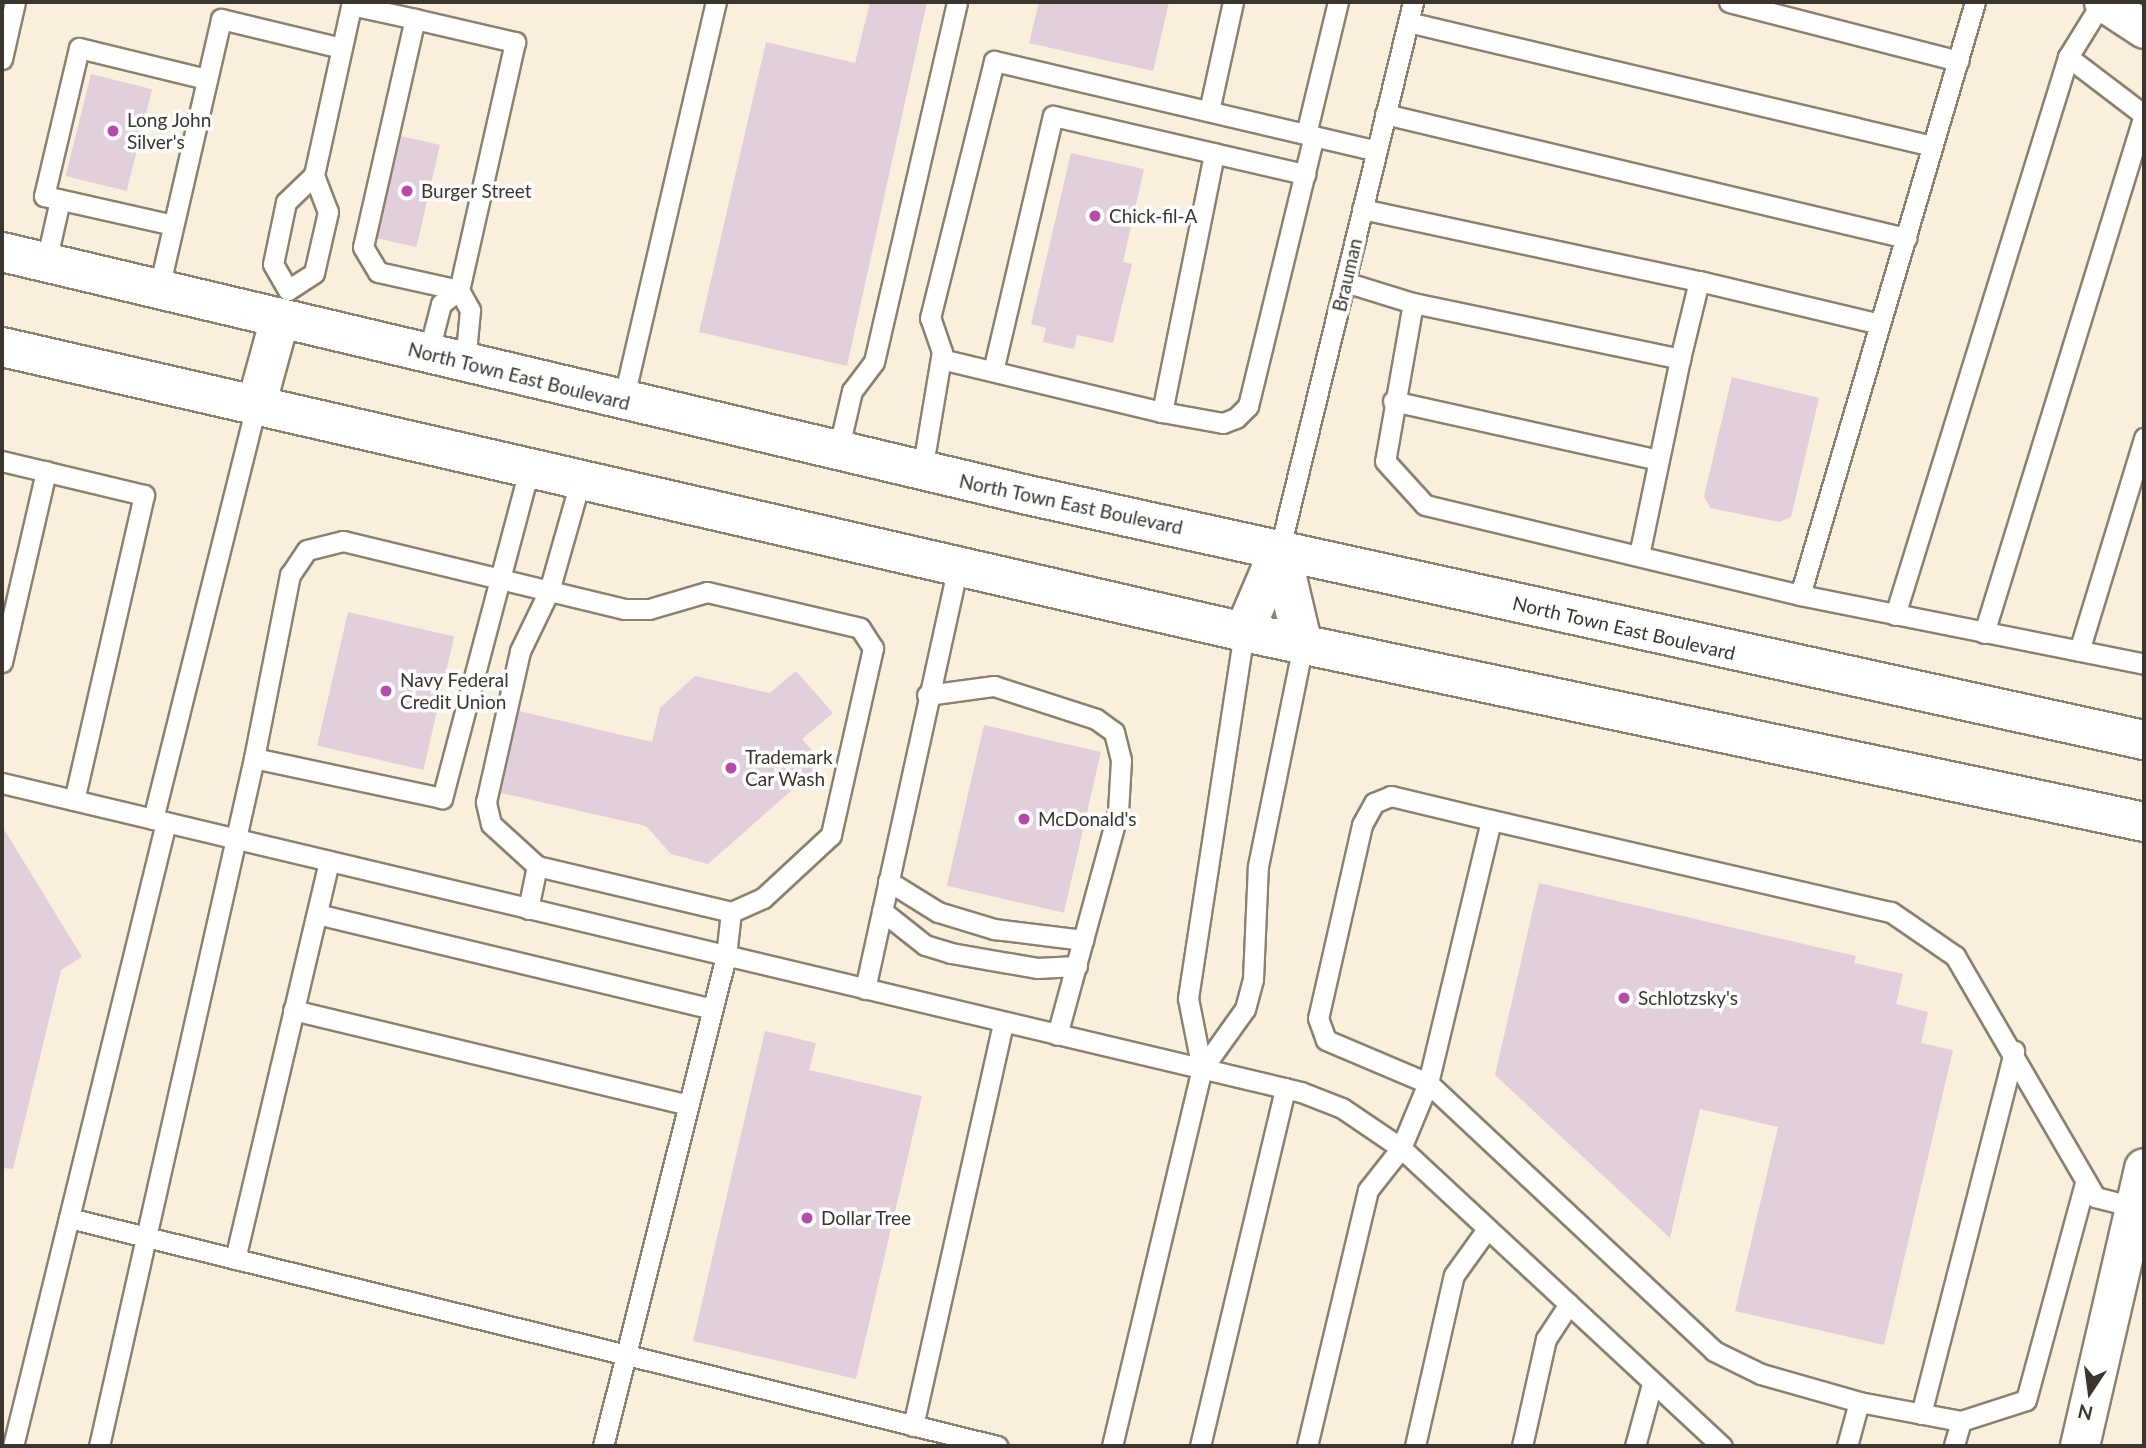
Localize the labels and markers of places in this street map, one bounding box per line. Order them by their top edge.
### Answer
place label: Long John Silver's [127,109,212,153]
marker: Long John Silver's [105,123,121,139]
place label: Burger Street [421,180,532,202]
marker: Burger Street [399,183,415,199]
place label: Chick-fil-A [1109,205,1197,227]
marker: Chick-fil-A [1087,208,1103,224]
place label: Navy Federal Credit Union [400,669,509,713]
marker: Navy Federal Credit Union [378,683,394,699]
place label: Trademark Car Wash [745,746,833,790]
marker: Trademark Car Wash [723,760,739,776]
place label: McDonald's [1038,808,1137,830]
marker: McDonald's [1016,811,1032,827]
place label: Schlotzsky's [1638,987,1738,1009]
marker: Schlotzsky's [1616,990,1632,1006]
place label: Dollar Tree [821,1207,912,1229]
marker: Dollar Tree [799,1210,815,1226]

